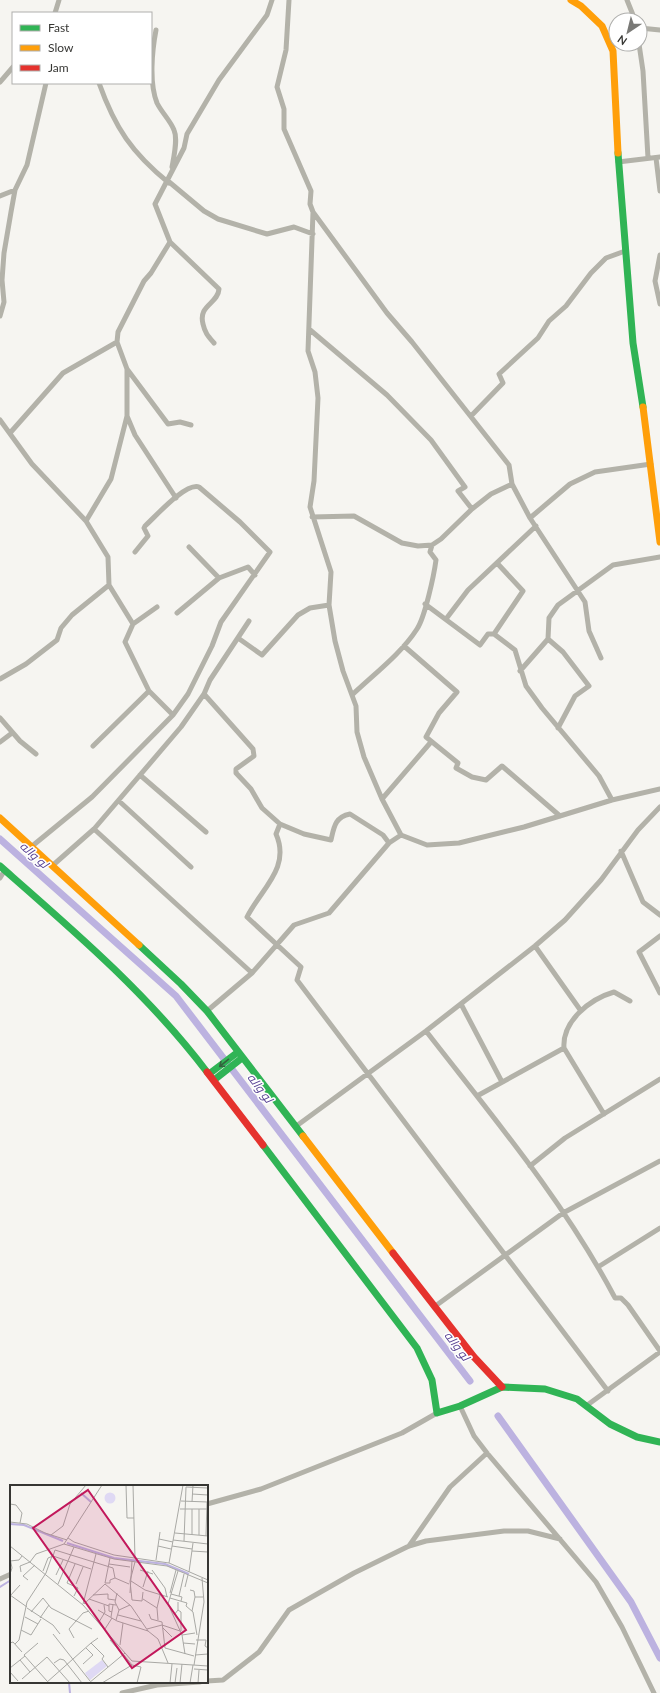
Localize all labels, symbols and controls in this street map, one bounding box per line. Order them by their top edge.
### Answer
legend [12,12,152,84]
north arrow [608,12,648,52]
text: Fast [48,20,70,35]
text: N [615,33,629,48]
text: Slow [48,40,74,55]
text: Jam [48,60,69,75]
water label: لو واله [17,838,53,872]
one-way arrow [218,1059,229,1067]
water label: لو واله [244,1070,277,1107]
water label: لو واله [441,1328,474,1365]
inset map [10,1485,208,1683]

